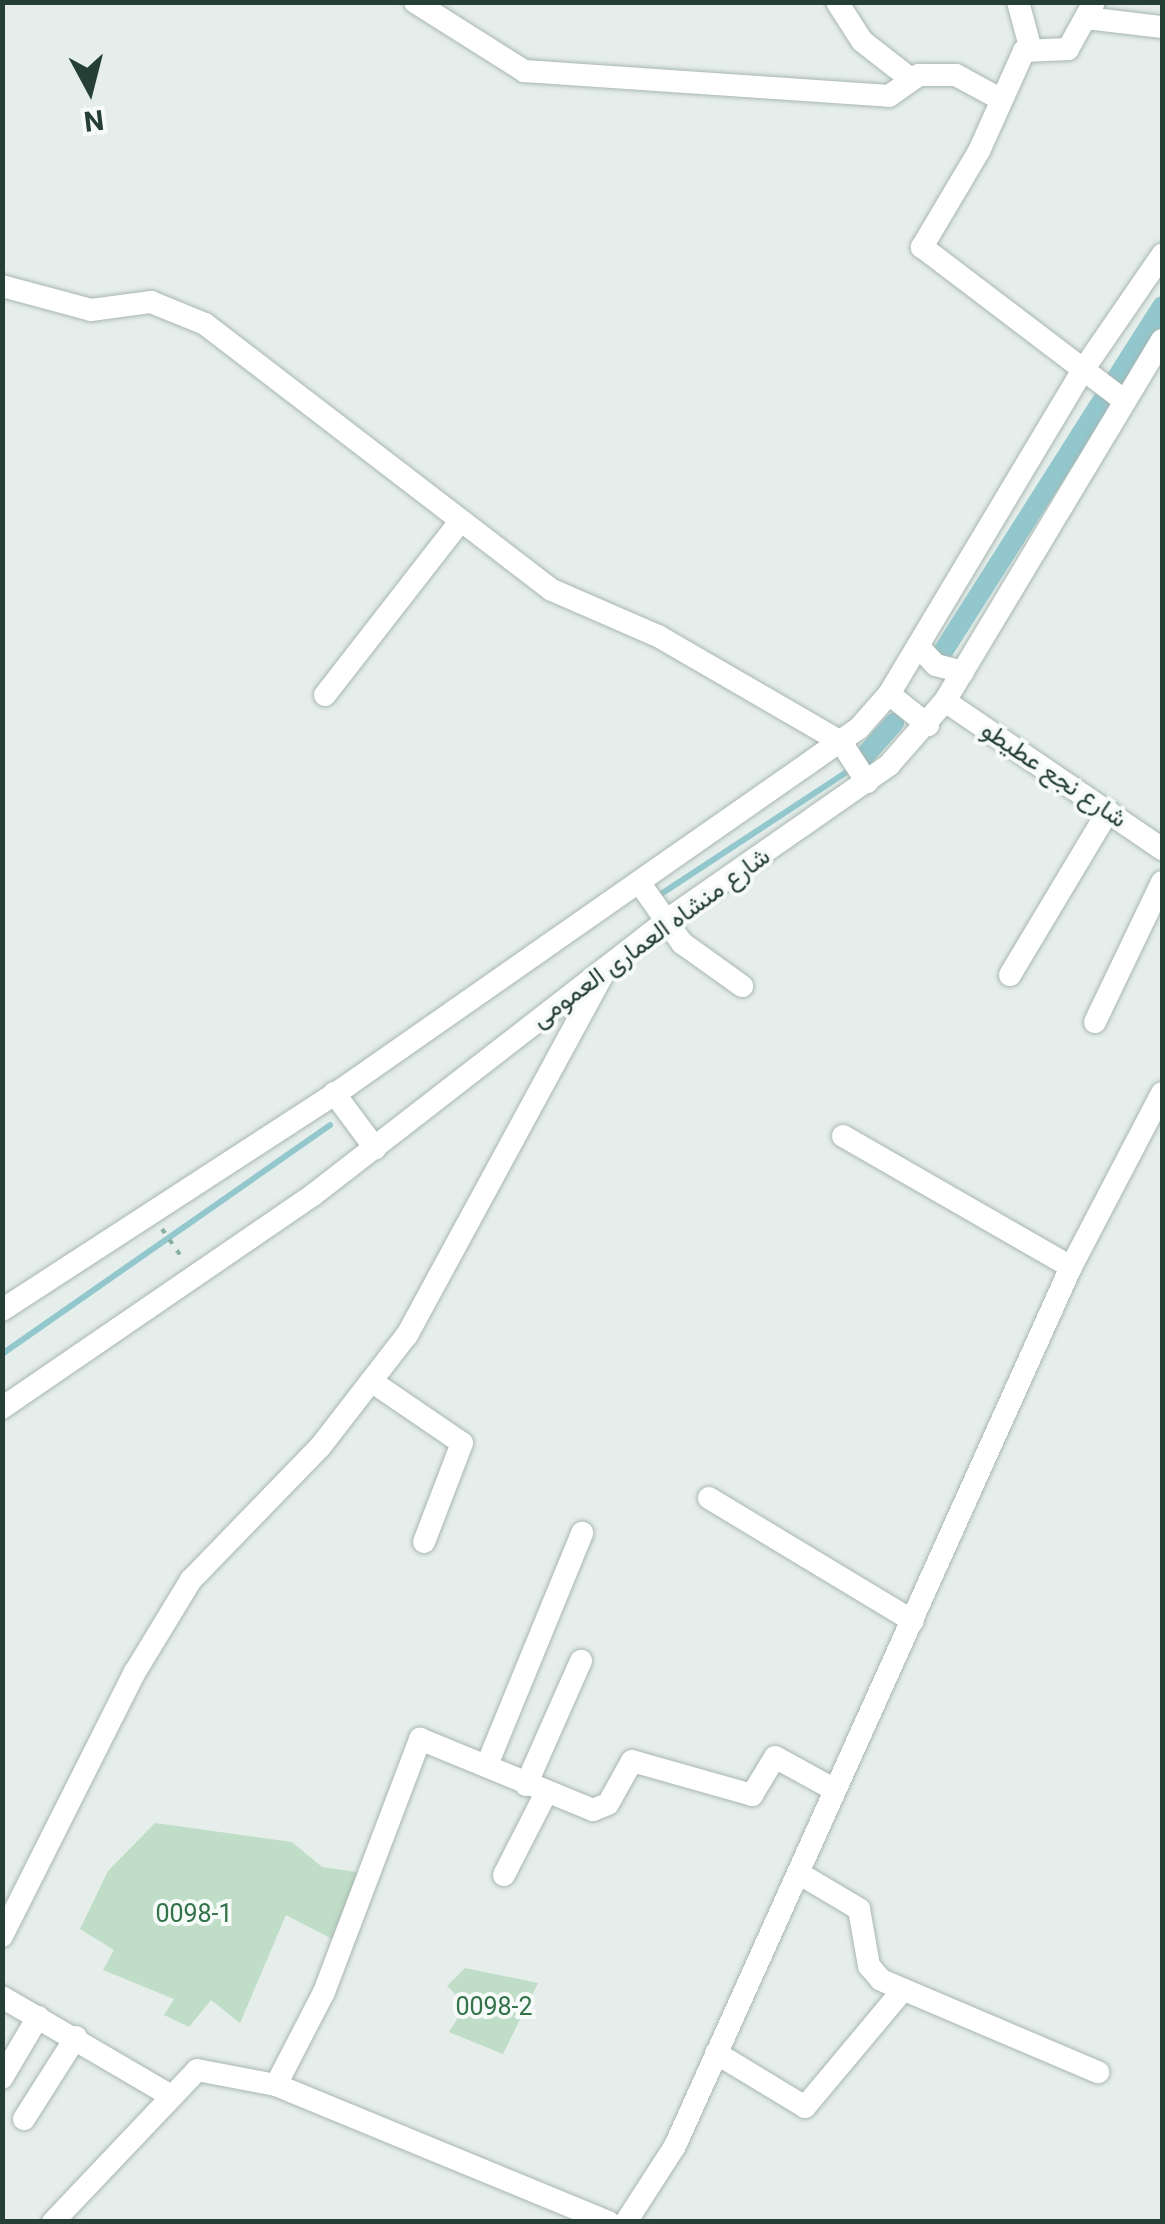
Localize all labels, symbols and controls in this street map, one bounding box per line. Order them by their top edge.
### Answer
north arrow [40,40,140,140]
text: N [82,103,106,138]
street label: شارع نجع عطيطو [976,715,1132,835]
street label: شارع منشاه العمارى العمومى [526,841,776,1035]
park label: 0098-1 [155,1899,233,1929]
park label: 0098-2 [455,1992,533,2022]

